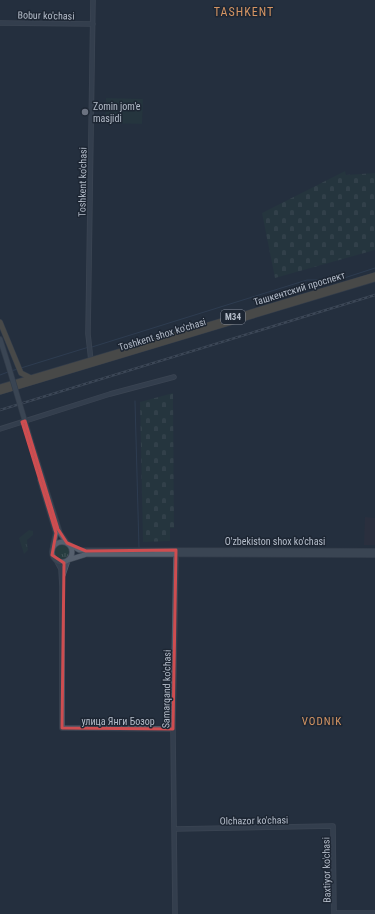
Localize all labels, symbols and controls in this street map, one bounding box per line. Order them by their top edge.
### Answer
district label: TASHKENT [214,5,274,19]
street label: Bobur ko'chasi [17,10,75,21]
place label: Zomin jom'e masjidi [93,101,141,124]
marker: Zomin jom'e masjidi [80,107,90,117]
street label: Toshkent ko'chasi [76,147,89,217]
street label: Ташкентский проспект [252,269,346,308]
road number: M34 [221,310,245,324]
street label: Toshkent shox ko'chasi [117,316,207,353]
street label: O'zbekiston shox ko'chasi [225,536,325,547]
street label: Samarqand ko'chasi [160,650,173,728]
district label: VODNIK [302,715,342,728]
street label: улица Янги Бозор [81,716,155,727]
street label: Olchazor ko'chasi [220,814,288,827]
street label: Baxtiyor ko'chasi [320,837,333,903]

